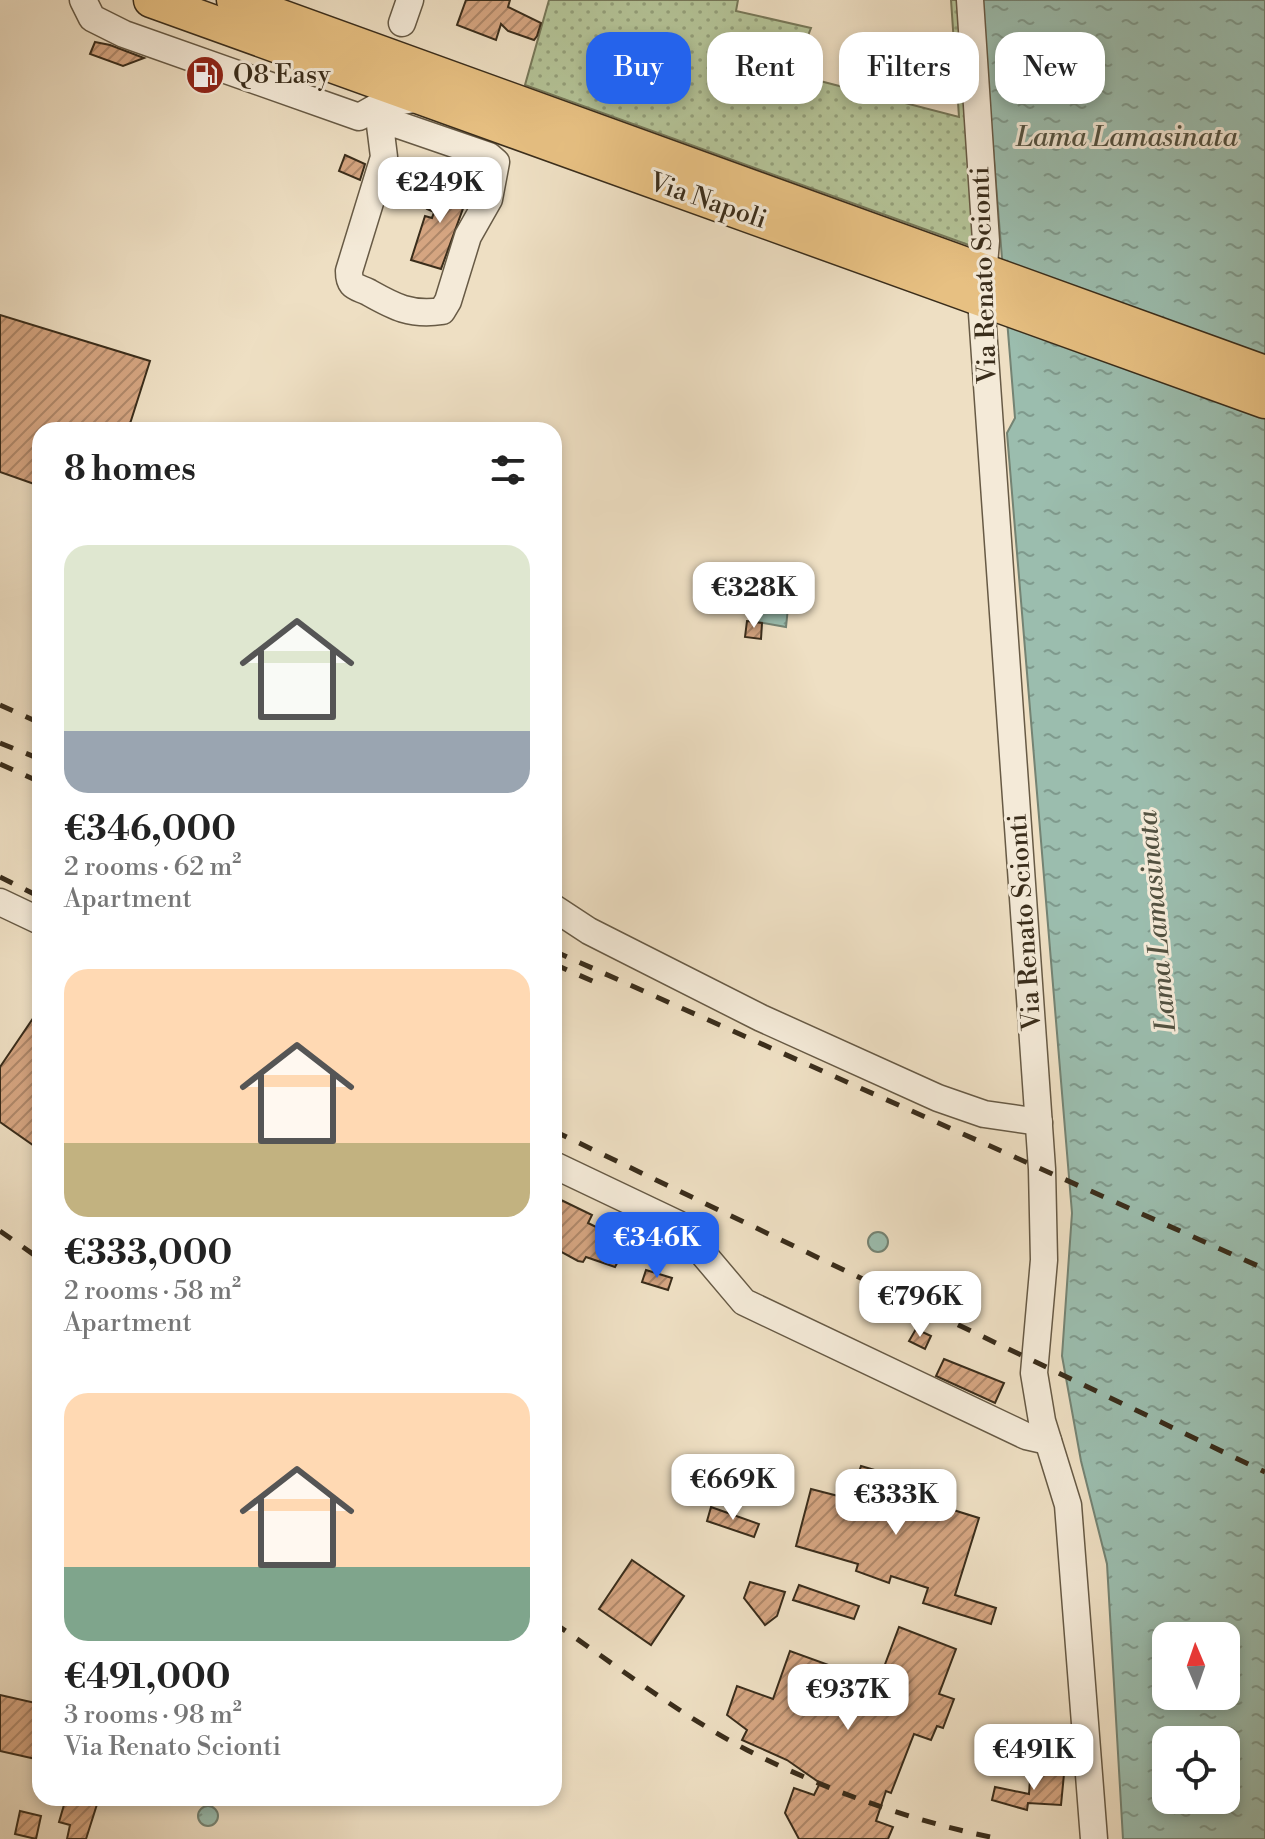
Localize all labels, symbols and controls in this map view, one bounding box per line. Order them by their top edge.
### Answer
chip: Buy [586,32,691,104]
chip: Rent [707,32,823,104]
chip: Filters [839,32,979,104]
chip: New [995,32,1105,104]
fuel station icon: Q8 Easy [184,54,226,96]
place label: Q8 Easy [233,59,331,91]
water label: Lama Lamasinata [1015,120,1238,155]
pin: €249K [384,157,496,225]
street label: Via Napoli [644,166,771,236]
street label: Via Renato Scionti [964,166,1004,385]
text: €249K [396,167,484,199]
icon: filters [486,448,530,492]
text: 8 homes [64,449,196,491]
pin: €328K [698,562,810,630]
text: €328K [711,572,797,604]
icon: home [225,597,369,741]
text: €346,000 [64,809,236,851]
water label: Lama Lamasinata [1130,809,1184,1034]
street label: Via Renato Scionti [1001,813,1049,1032]
text: 2 rooms · 62 m² [64,851,241,883]
text: Apartment [64,883,192,915]
icon: home [225,1021,369,1165]
pin: €346K [601,1212,713,1280]
text: €346K [613,1222,701,1254]
text: €333,000 [64,1233,232,1275]
pin: €796K [864,1271,976,1339]
text: 2 rooms · 58 m² [64,1275,241,1307]
text: €796K [877,1281,963,1313]
text: Apartment [64,1307,192,1339]
icon: home [225,1445,369,1589]
pin: €669K [677,1454,789,1522]
text: €669K [689,1464,777,1496]
pin: €333K [840,1469,952,1537]
text: €333K [854,1479,938,1511]
north arrow [1152,1622,1240,1710]
map controls [1152,1622,1240,1814]
text: €491,000 [64,1657,230,1699]
pin: €937K [792,1664,904,1732]
text: €937K [806,1674,890,1706]
text: 3 rooms · 98 m² [64,1699,242,1731]
pin: €491K [978,1724,1090,1792]
button: locate [1152,1726,1240,1814]
text: Via Renato Scionti [64,1731,281,1763]
text: €491K [992,1734,1076,1766]

